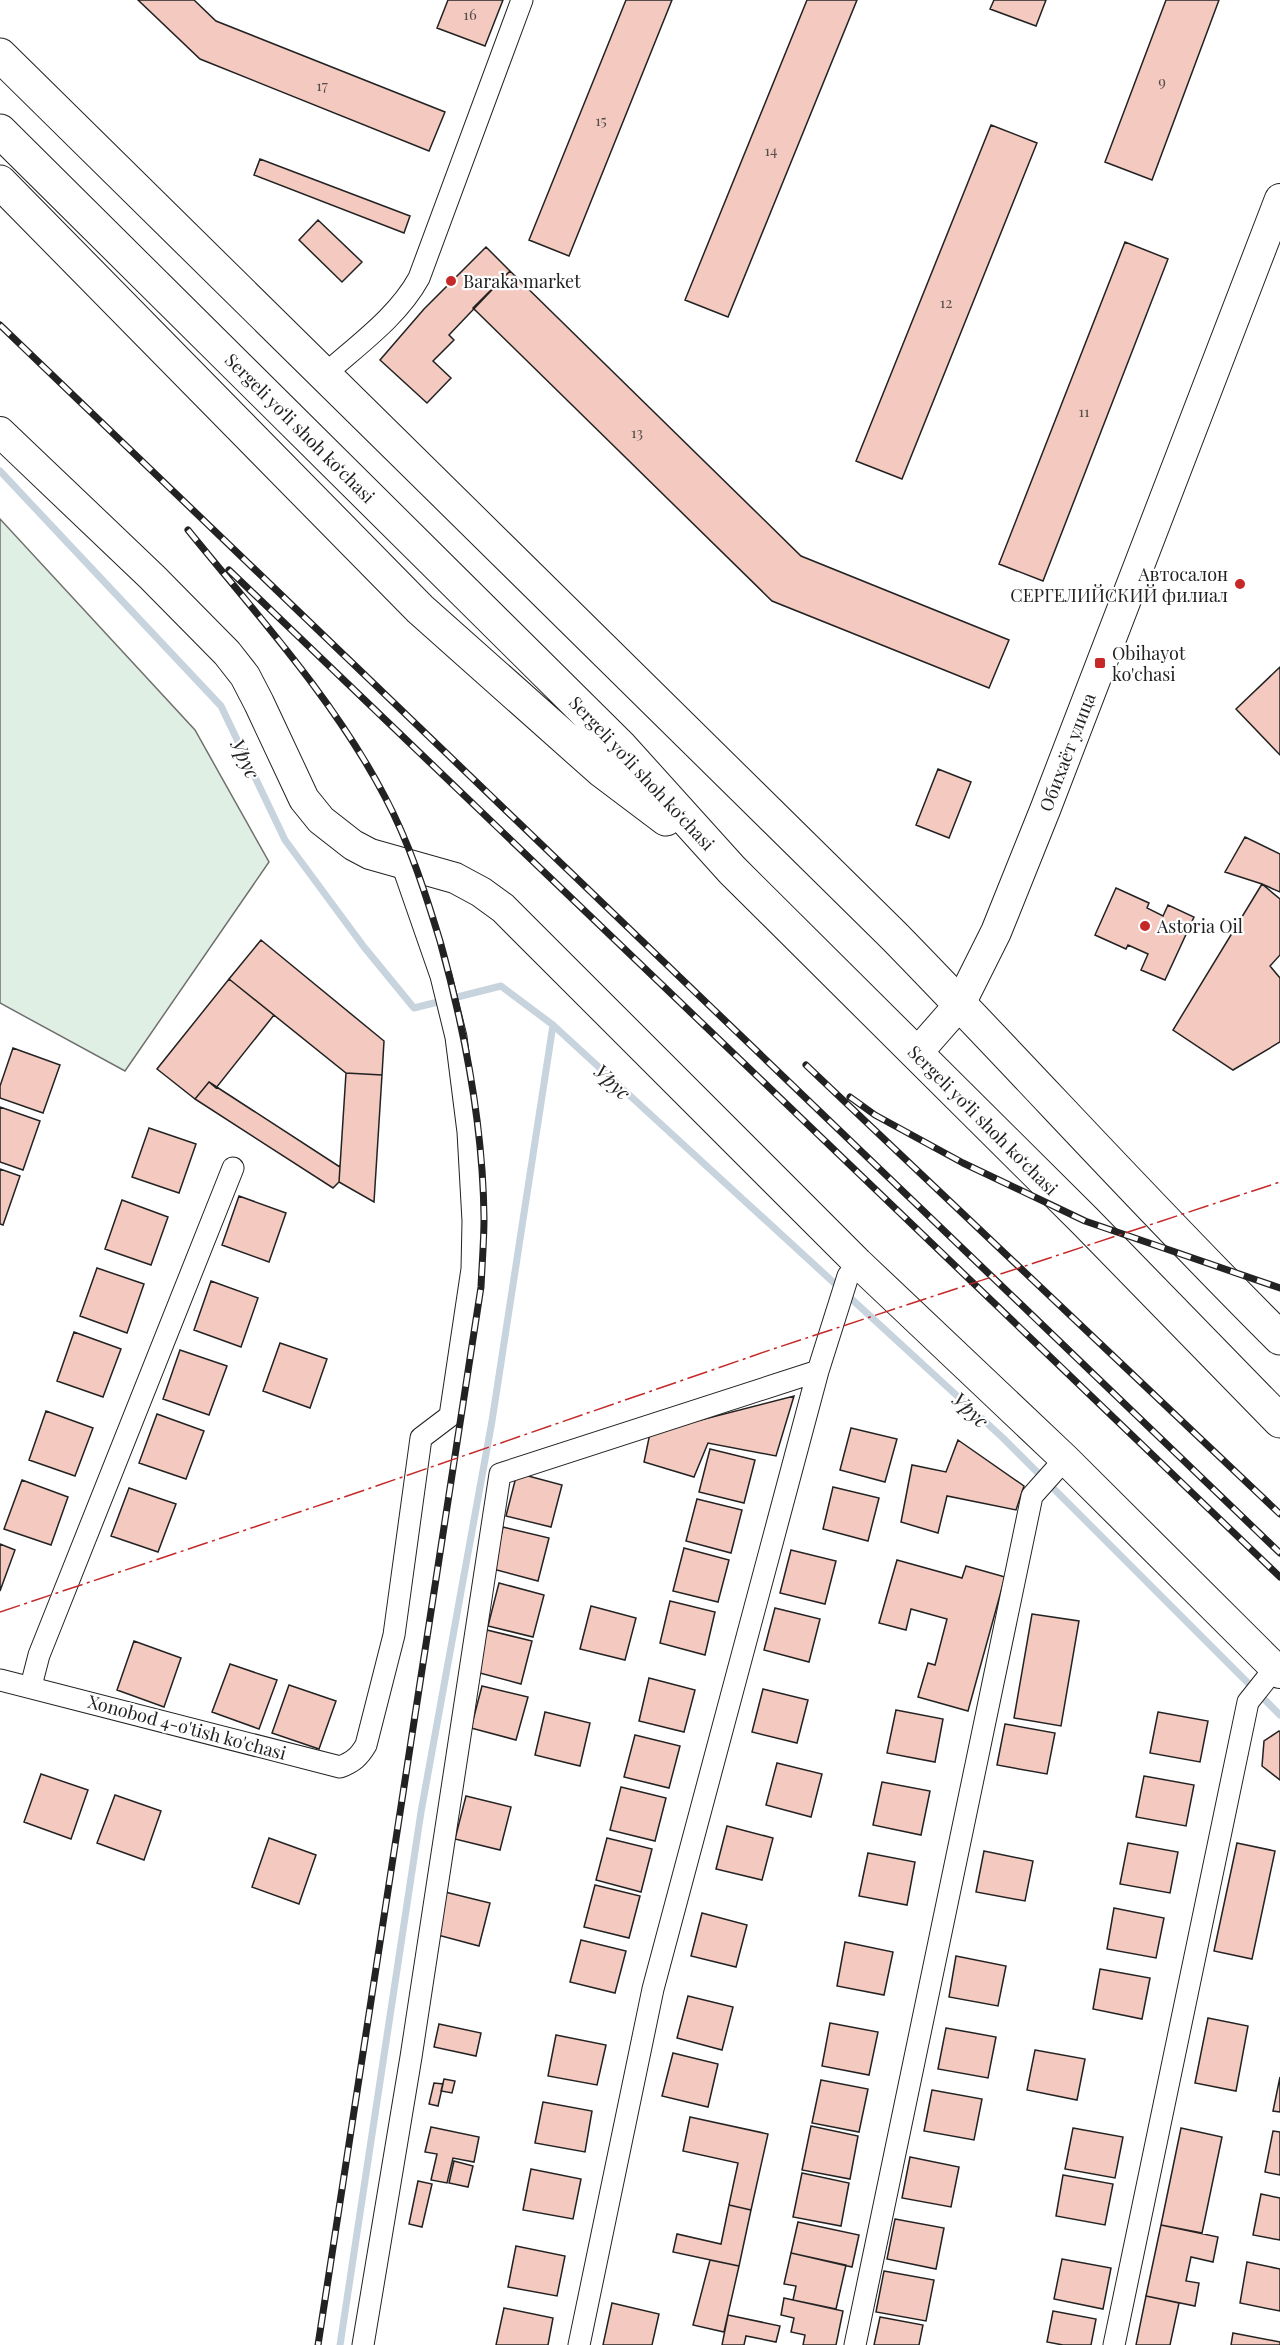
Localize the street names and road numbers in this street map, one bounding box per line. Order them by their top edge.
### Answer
street label: Sergeli yo‘li shoh ko‘chasi [220,348,380,508]
street label: Обихаёт улица [1033,689,1101,815]
street label: Sergeli yo‘li shoh ko‘chasi [564,691,720,855]
street label: Sergeli yo‘li shoh ko‘chasi [903,1040,1063,1200]
street label: Xonobod 4-o'tish ko'chasi [85,1689,289,1765]

